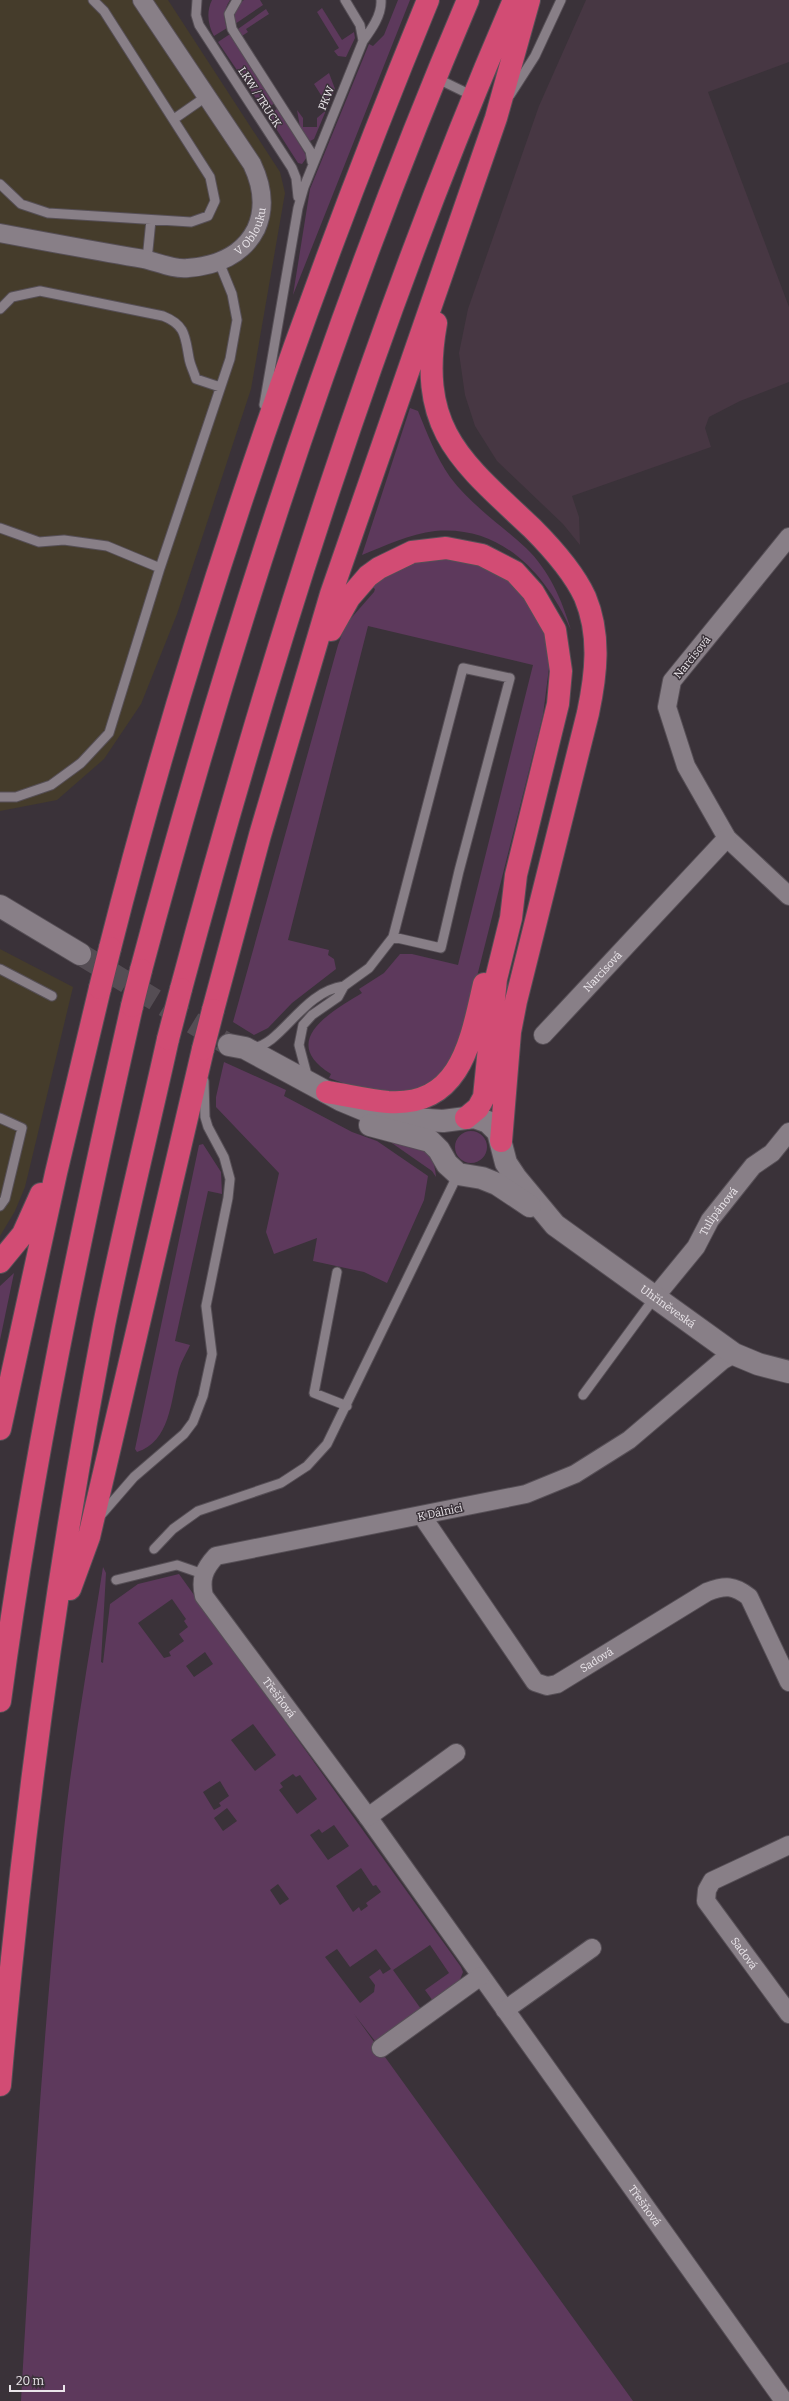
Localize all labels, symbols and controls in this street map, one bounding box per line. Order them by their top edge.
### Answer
street label: LKW / TRUCK [235,65,284,130]
street label: PKW [316,83,337,112]
street label: V Oblouku [232,207,269,258]
street label: Narcisová [671,633,713,681]
street label: Narcisová [581,949,625,995]
street label: Tulipánová [697,1185,741,1238]
street label: Uhříněveská [638,1283,698,1331]
street label: K Dálnici [416,1501,465,1524]
street label: Sadová [578,1645,616,1675]
street label: Třešňová [260,1675,298,1720]
street label: Sadová [728,1935,760,1972]
street label: Třešňová [625,2183,663,2229]
scale bar [10,2367,64,2393]
text: 20 m [16,2374,45,2388]

